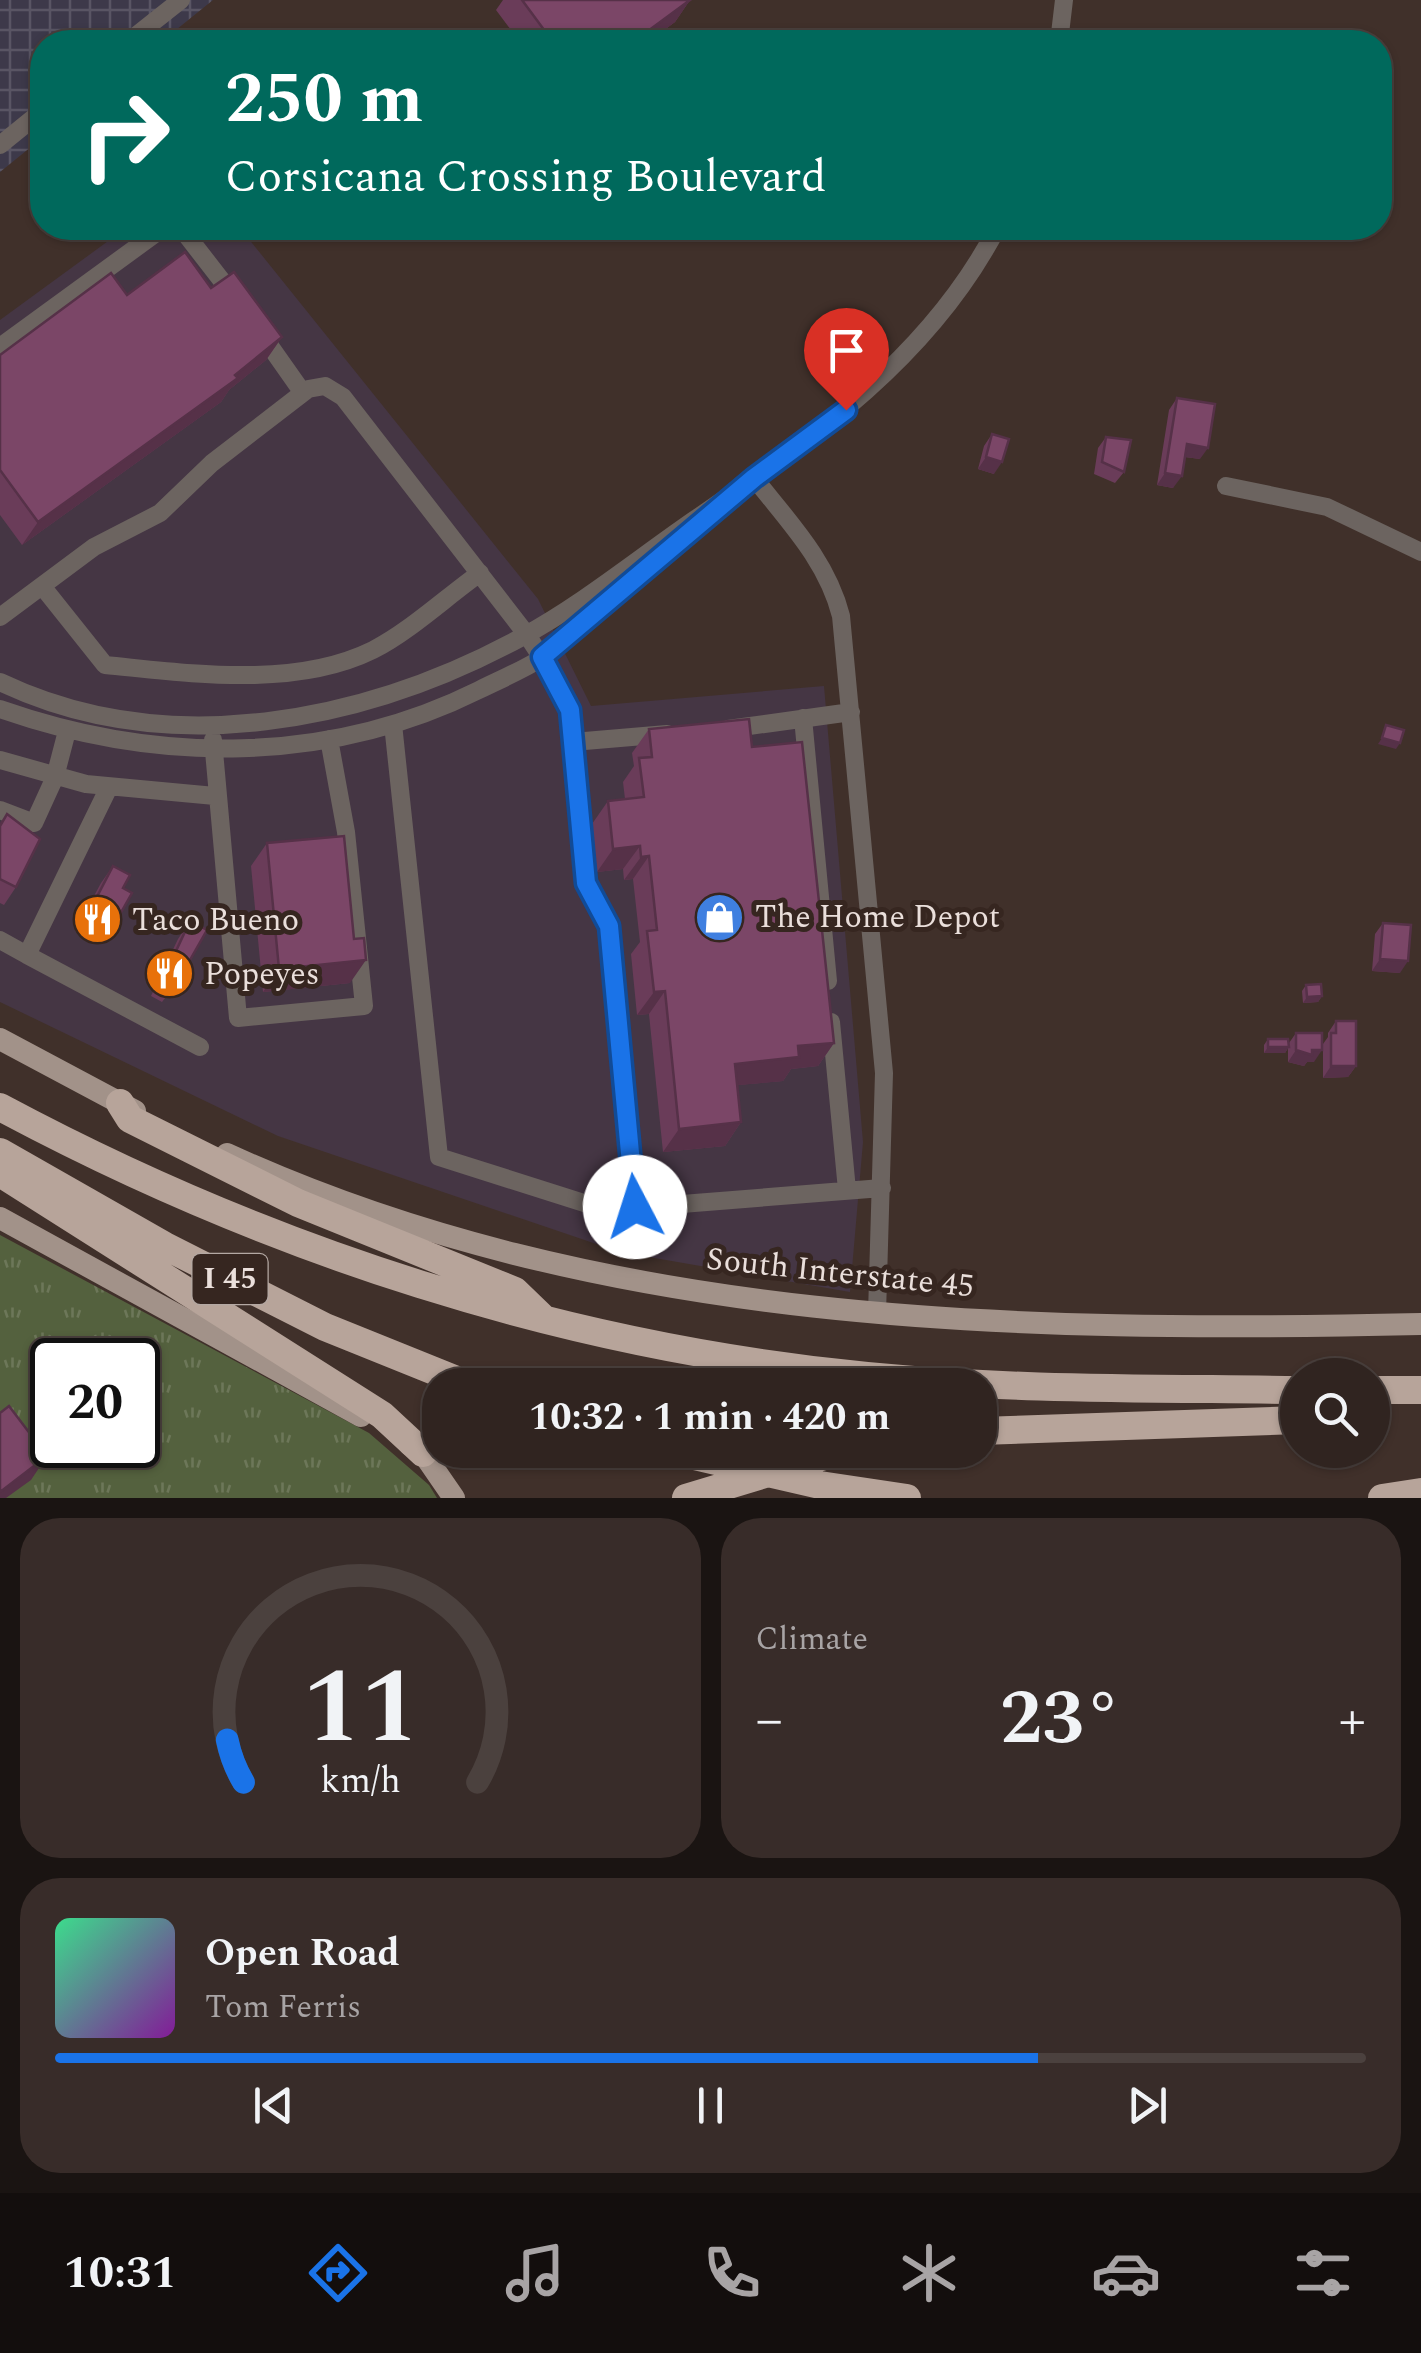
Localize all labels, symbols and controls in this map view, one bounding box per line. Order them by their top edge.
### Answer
text: 250 m [225,47,423,153]
icon: right [60,70,190,200]
text: Corsicana Crossing Boulevard [225,143,827,212]
pin [804,308,889,411]
icon: arrive [819,323,874,378]
shop icon: The Home Depot [694,891,746,943]
place label: The Home Depot [755,893,1000,942]
restaurant icon: Taco Bueno [71,894,123,946]
place label: Taco Bueno [132,896,299,945]
restaurant icon: Popeyes [143,948,195,1000]
place label: Popeyes [204,950,320,999]
position arrow [583,1155,687,1259]
street label: South Interstate 45 [704,1235,976,1311]
road number: I 45 [192,1254,268,1304]
speed limit sign: 20 [30,1338,160,1468]
map controls [1280,1358,1390,1468]
button: search [1280,1358,1390,1468]
text: 10:32 · 1 min · 420 m [529,1389,890,1447]
text: Climate [756,1615,868,1664]
text: 11 [302,1630,419,1788]
text: 23° [1000,1663,1122,1777]
text: − [756,1679,783,1762]
text: + [1338,1679,1366,1762]
text: km/h [320,1754,400,1809]
text: Open Road [205,1925,400,1983]
text: Tom Ferris [205,1983,361,2032]
icon: previous [246,2078,301,2133]
icon: pause [683,2078,738,2133]
icon: next [1120,2078,1175,2133]
icon: directions [303,2238,373,2308]
icon: music [500,2238,570,2308]
icon: phone [697,2238,767,2308]
icon: climate [894,2238,964,2308]
icon: car [1091,2238,1161,2308]
icon: filters [1288,2238,1358,2308]
text: 10:31 [63,2239,176,2308]

